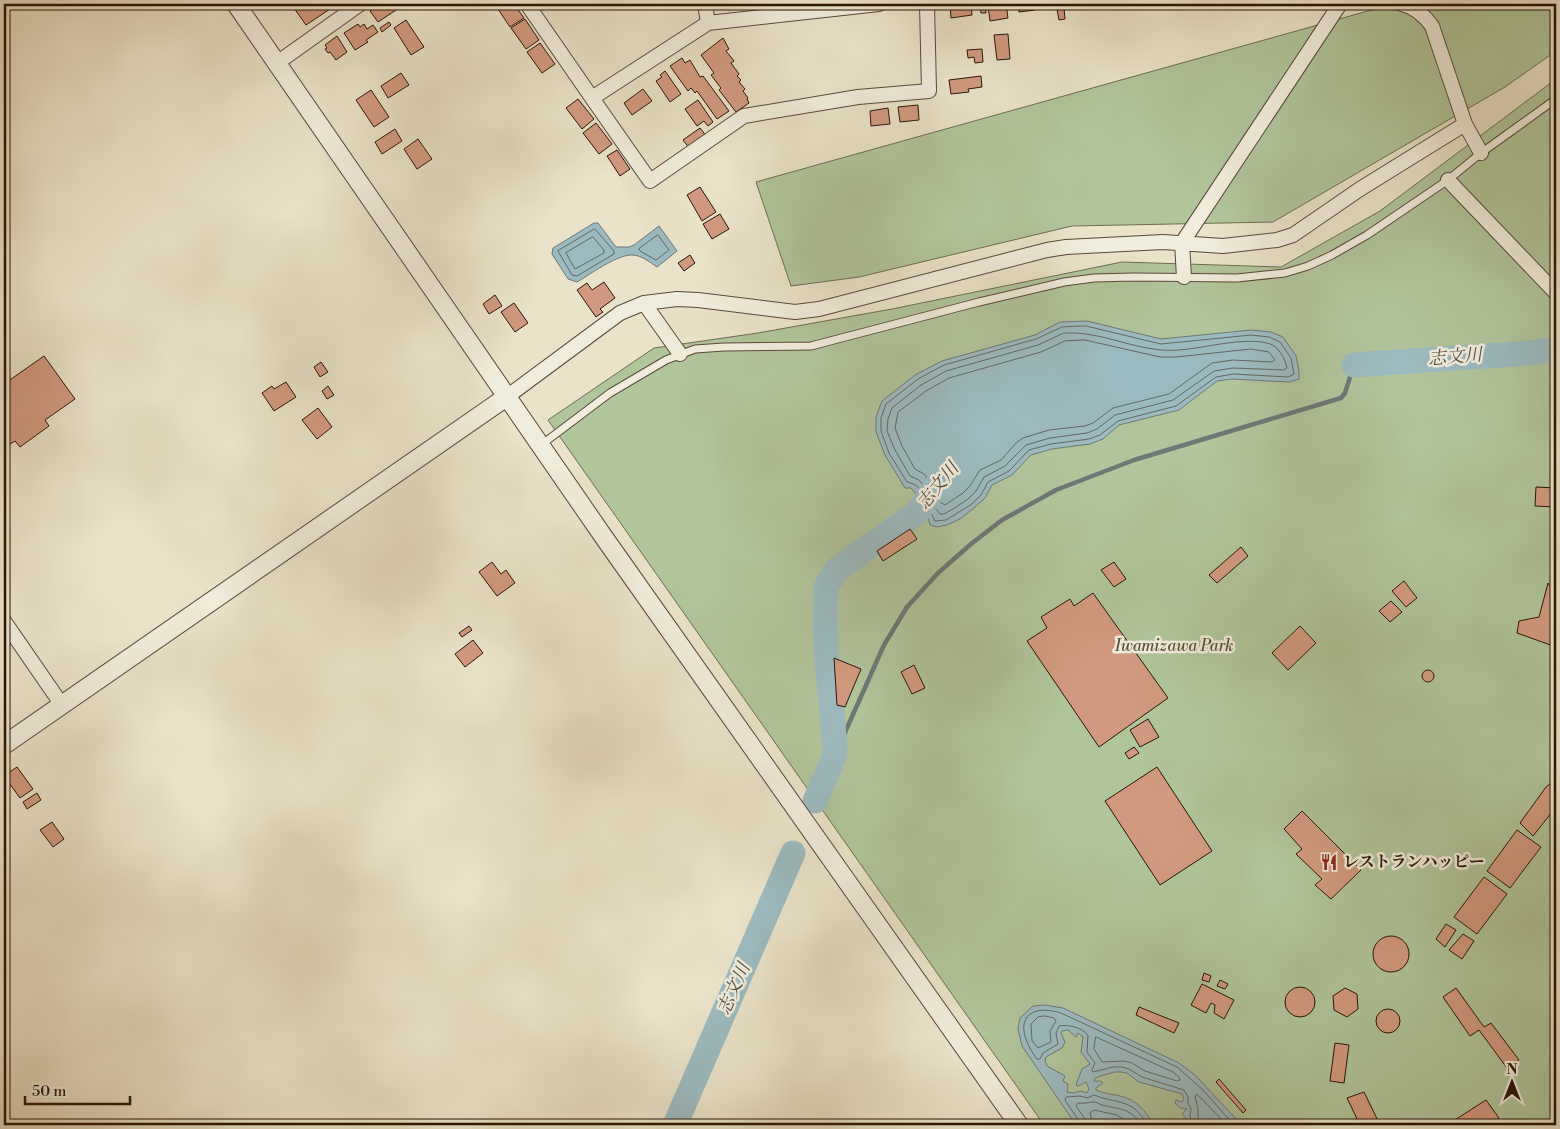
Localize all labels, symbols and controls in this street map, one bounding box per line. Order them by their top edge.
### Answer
water label: 志文川 [1427,343,1485,371]
water label: 志文川 [912,456,965,514]
park label: Iwamizawa Park [1114,636,1233,656]
restaurant icon: レストランハッピー [1319,852,1339,872]
place label: レストランハッピー [1343,852,1485,872]
water label: 志文川 [713,958,756,1018]
north arrow [1488,1056,1538,1106]
text: N [1506,1061,1518,1079]
scale bar [25,1074,130,1106]
text: 50 m [32,1082,66,1101]

